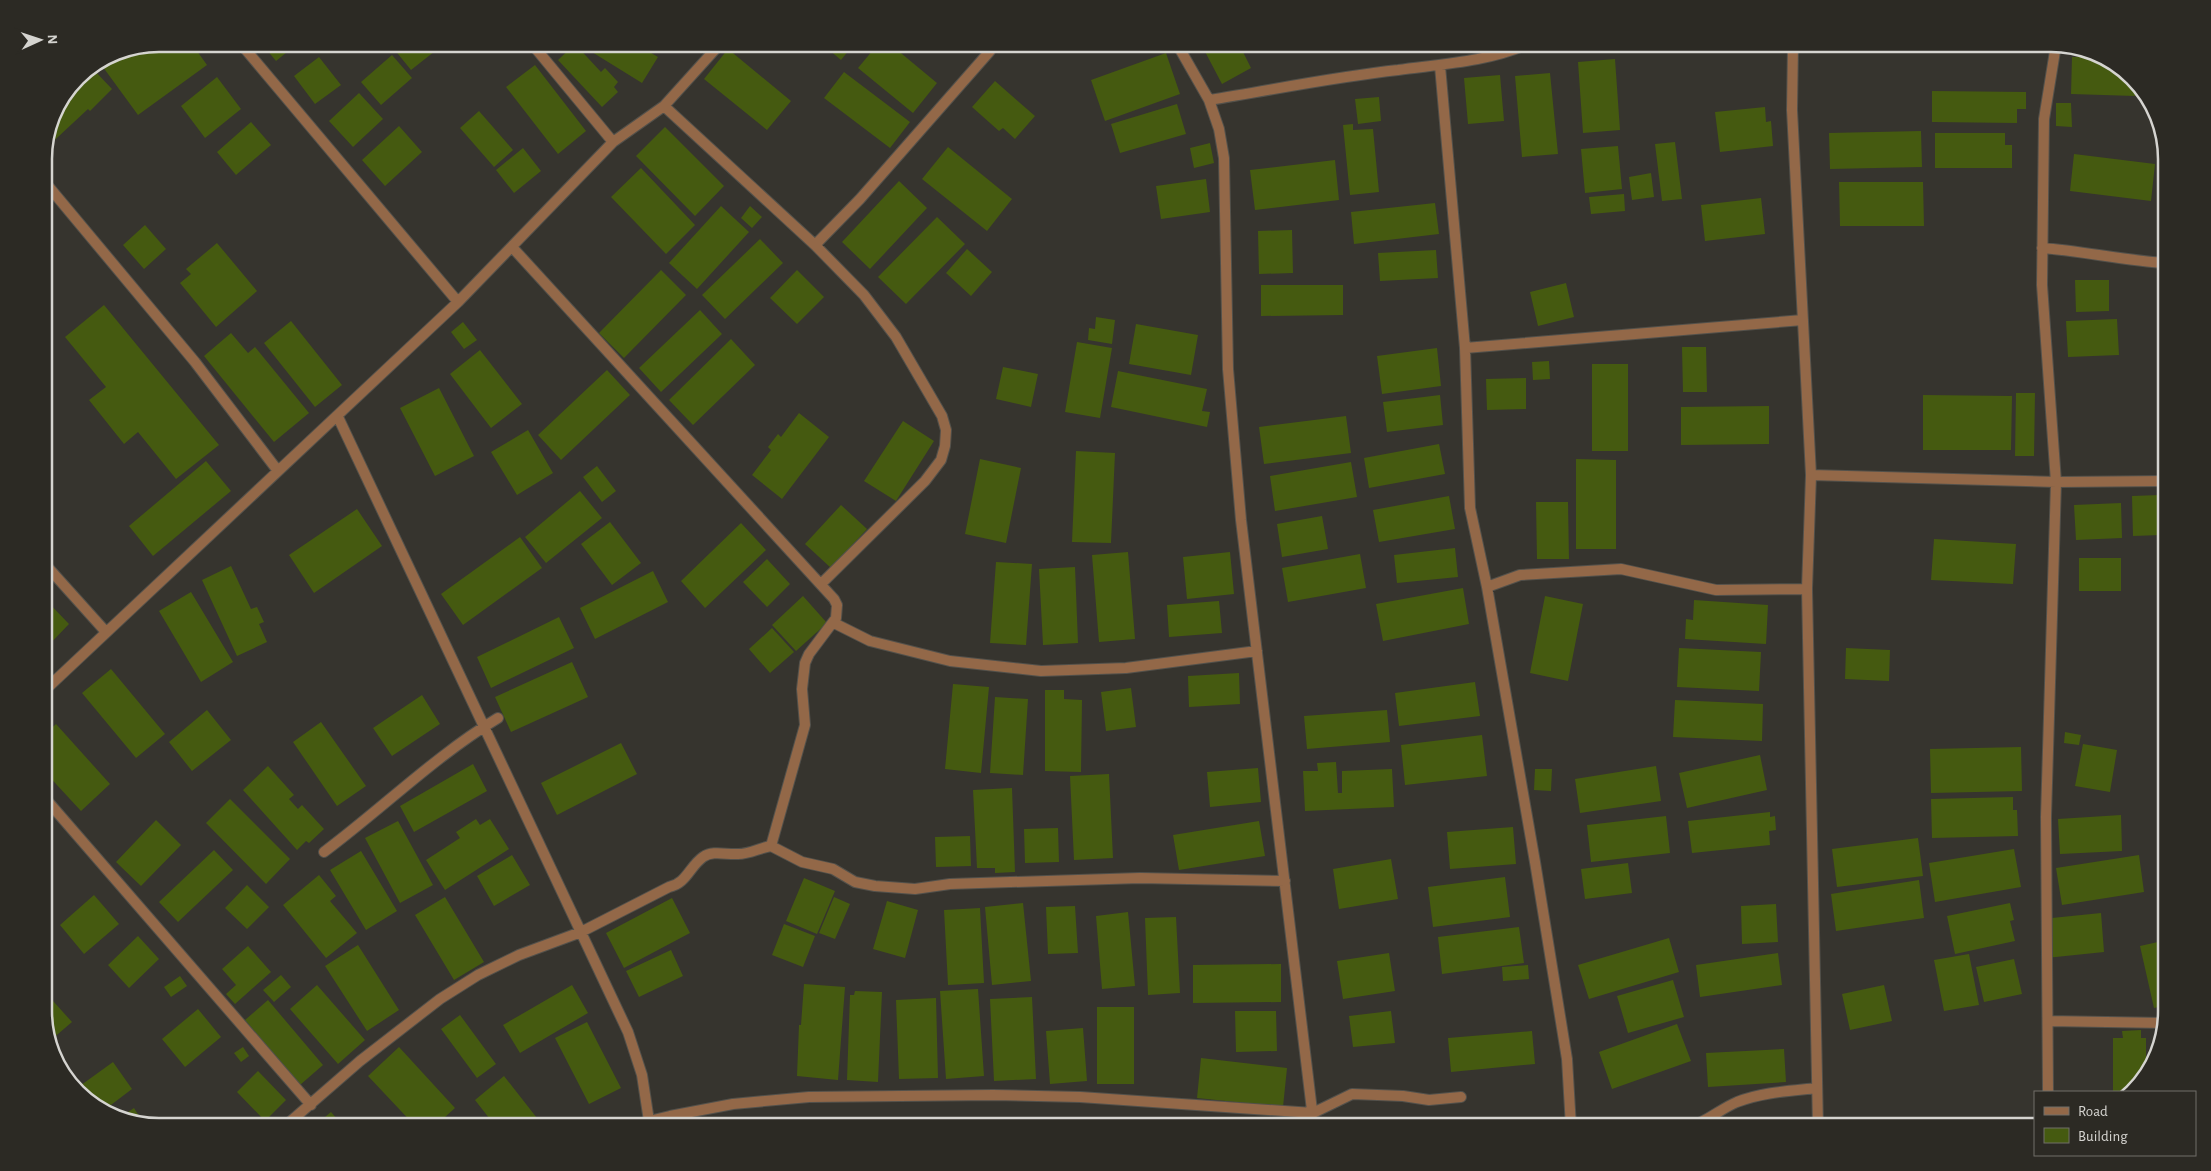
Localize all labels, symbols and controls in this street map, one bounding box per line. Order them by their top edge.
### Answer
north arrow [15,15,65,65]
text: N [45,34,59,45]
legend [2034,1091,2196,1156]
text: Road [2078,1104,2108,1119]
text: Building [2078,1129,2128,1144]

